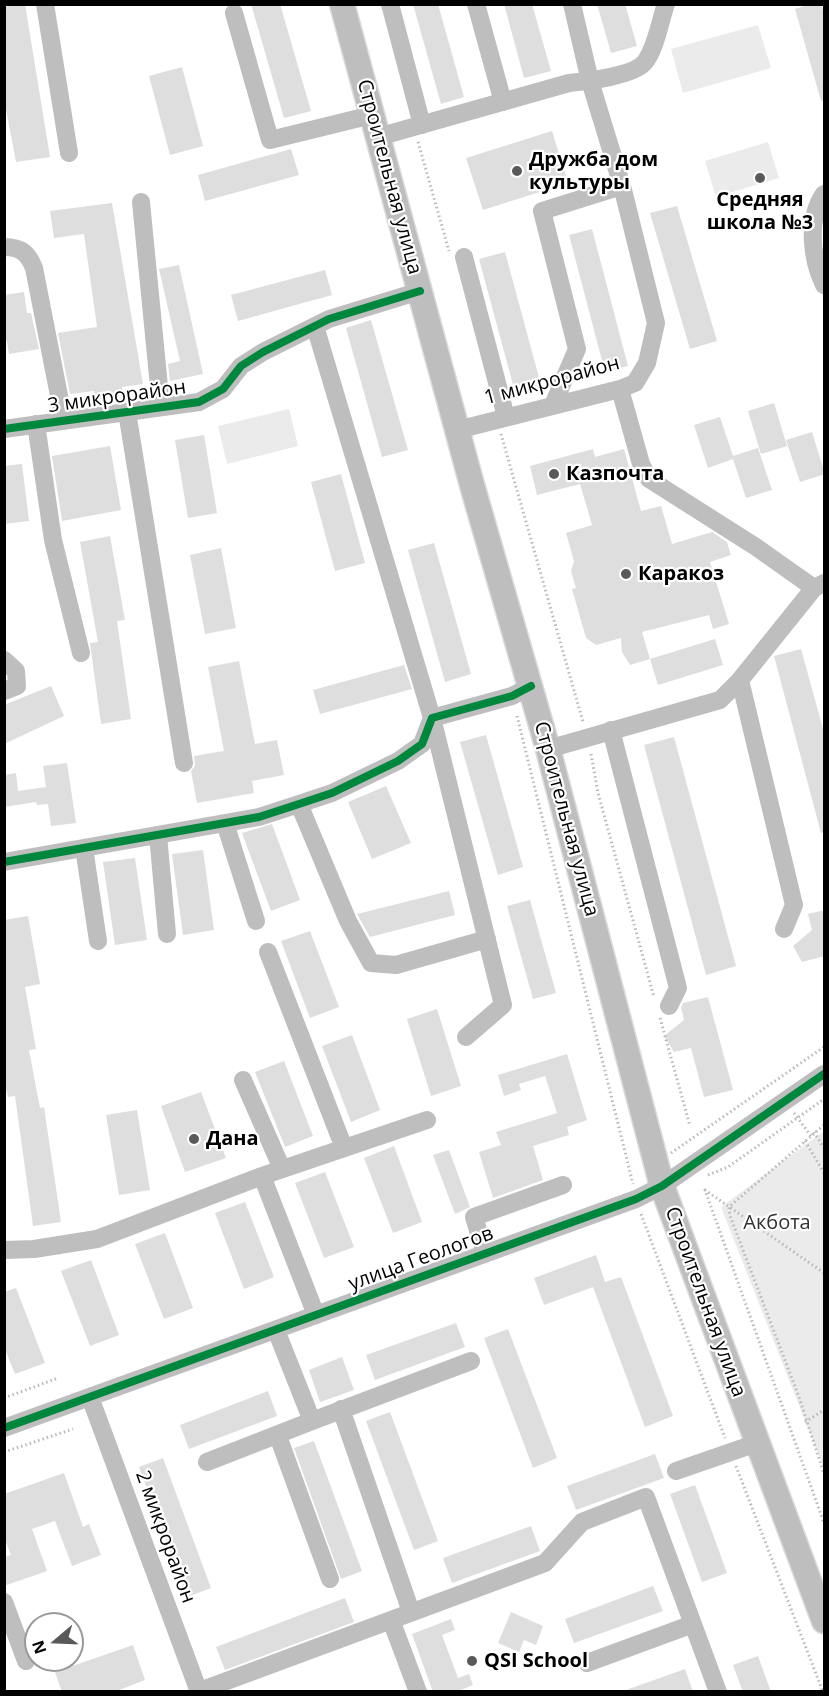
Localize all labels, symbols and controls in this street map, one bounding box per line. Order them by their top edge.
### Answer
street label: Строительная улица [351,77,427,277]
place label: Дружба дом культуры [529,148,658,195]
marker: Дружба дом культуры [510,164,524,178]
marker: Средняя школа №3 [753,171,767,185]
place label: Средняя школа №3 [707,188,813,235]
street label: 1 микрорайон [482,351,622,411]
street label: 3 микрорайон [46,375,188,419]
place label: Казпочта [566,462,664,486]
marker: Казпочта [547,467,561,481]
place label: Каракоз [638,562,724,586]
marker: Каракоз [619,567,633,581]
street label: Строительная улица [528,719,604,919]
place label: Дана [206,1127,259,1151]
marker: Дана [187,1132,201,1146]
street label: Строительная улица [659,1204,751,1400]
park label: Акбота [743,1211,811,1235]
street label: улица Геологов [345,1222,497,1296]
street label: 2 микрорайон [130,1467,200,1607]
north arrow [24,1612,84,1672]
text: N [26,1637,51,1657]
place label: QSI School [484,1649,588,1673]
marker: QSI School [465,1654,479,1668]

